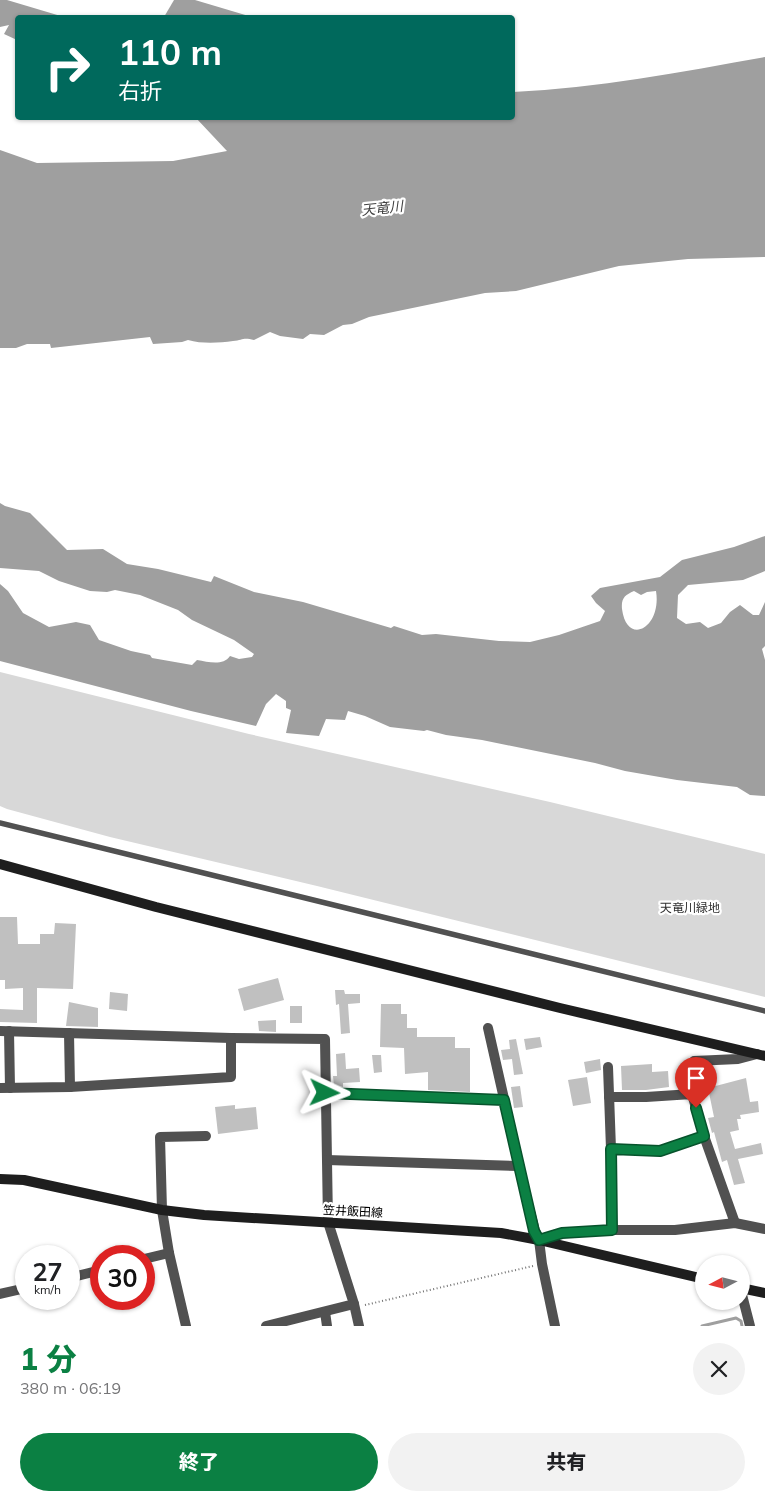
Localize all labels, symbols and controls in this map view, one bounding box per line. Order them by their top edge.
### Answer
text: 110 m [118,30,222,74]
icon: right [35,35,100,100]
text: 右折 [118,77,162,105]
water label: 天竜川 [360,197,406,219]
park label: 天竜川緑地 [660,900,720,915]
pin [675,1057,717,1108]
icon: arrive [682,1064,710,1092]
position arrow [298,1066,350,1118]
street label: 笠井飯田線 [323,1202,383,1220]
speed limit sign: 30 [90,1245,155,1310]
north arrow [695,1255,750,1310]
map controls [695,1255,750,1310]
text: 27 [32,1256,63,1287]
text: km/h [34,1282,61,1297]
text: 1 分 [20,1340,76,1378]
button: close [693,1343,745,1395]
text: 380 m · 06:19 [20,1378,121,1398]
button: 終了 [20,1433,378,1491]
button: 共有 [388,1433,745,1491]

